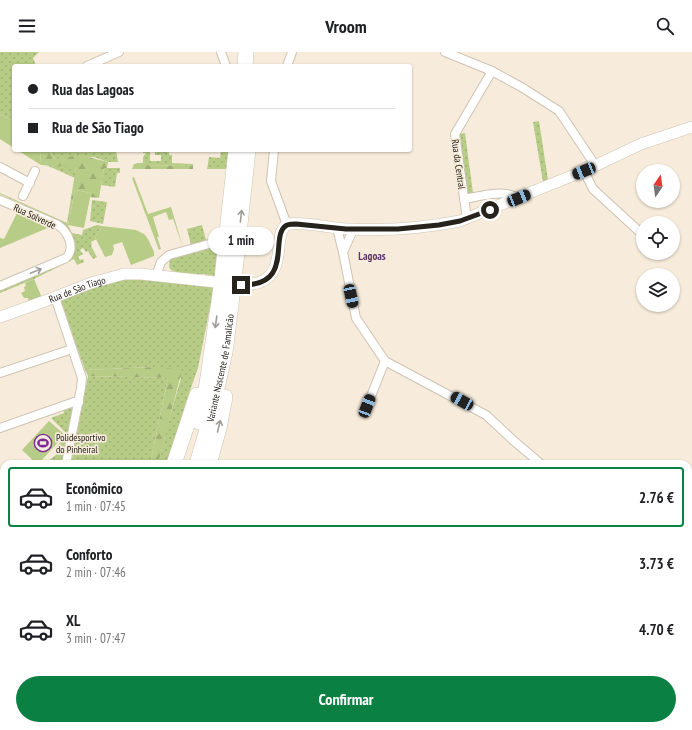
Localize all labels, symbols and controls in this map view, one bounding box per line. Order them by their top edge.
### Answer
icon: menu [16,15,38,37]
text: Vroom [325,15,367,38]
icon: search [654,15,676,37]
text: Rua das Lagoas [52,80,134,99]
text: Rua de São Tiago [52,118,144,137]
street label: Rua da Central [449,138,469,191]
car [571,161,597,181]
north arrow [636,164,680,208]
map controls [636,164,680,312]
car [506,188,532,208]
street label: Rua Solverde [11,201,58,232]
route start [481,201,499,219]
one-way arrow [237,210,245,223]
button: locate [636,216,680,260]
callout: 1 min [208,227,274,255]
text: 1 min [228,232,254,249]
district label: Lagoas [358,249,386,263]
one-way arrow [29,266,41,274]
button: layers [636,268,680,312]
street label: Rua de São Tiago [47,273,107,306]
route end [232,276,250,294]
car [343,283,359,309]
street label: Variante Nascente de Famalicão [204,313,237,424]
one-way arrow [212,315,220,328]
car [449,390,475,412]
car [357,393,377,419]
one-way arrow [216,420,224,433]
place label: Polidesportivo do Pinheiral [56,431,106,456]
sports icon: Polidesportivo do Pinheiral [33,433,53,453]
icon: car [18,479,54,515]
text: Econômico [66,479,123,498]
text: 2.76 € [639,488,674,507]
text: 1 min · 07:45 [66,498,126,515]
icon: car [18,545,54,581]
text: Conforto [66,545,112,564]
text: 3.73 € [639,554,674,573]
text: 2 min · 07:46 [66,564,126,581]
icon: car [18,611,54,647]
text: XL [66,611,80,630]
text: 4.70 € [639,620,674,639]
text: 3 min · 07:47 [66,630,126,647]
button: Confirmar [16,676,676,722]

